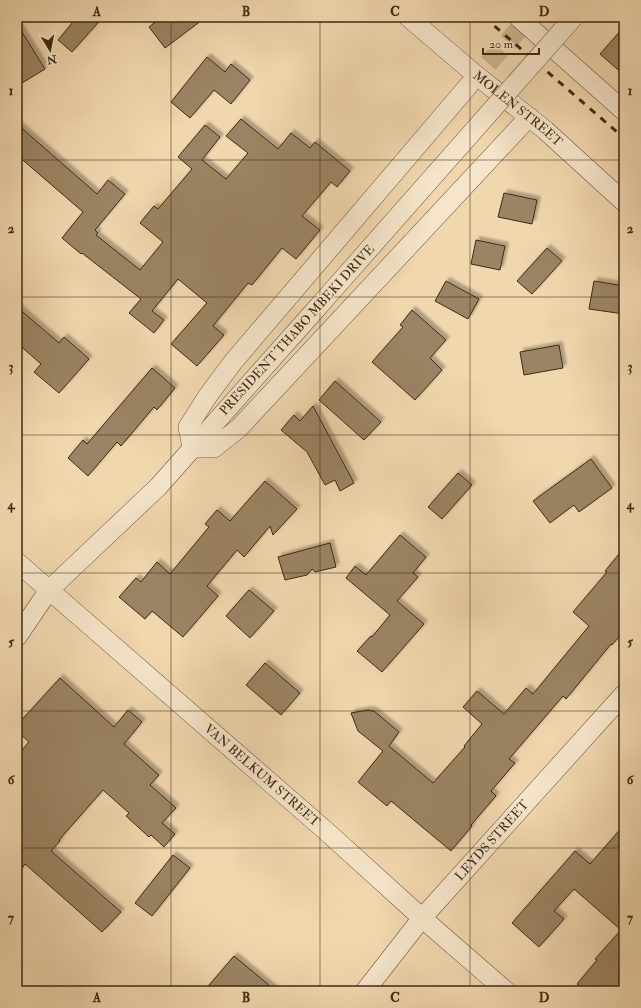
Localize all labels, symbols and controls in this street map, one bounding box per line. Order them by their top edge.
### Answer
text: A [92,4,102,20]
text: B [242,4,250,20]
text: C [390,4,400,20]
text: D [539,4,550,20]
north arrow [30,30,70,70]
scale bar [483,30,539,56]
text: 20 m [489,37,514,52]
text: N [45,52,59,67]
street label: MOLEN STREET [470,68,566,150]
text: 1 [9,83,14,99]
text: 1 [628,83,633,99]
text: 2 [8,221,15,237]
text: 2 [627,221,634,237]
street label: PRESIDENT THABO MBEKI DRIVE [216,241,378,419]
text: 3 [9,359,14,375]
text: 3 [628,359,633,375]
text: 4 [6,497,15,513]
text: 4 [625,497,634,513]
text: 5 [8,634,14,650]
text: 5 [627,634,633,650]
street label: VAN BELKUM STREET [201,721,324,830]
text: 6 [8,772,16,788]
text: 6 [627,772,635,788]
street label: LEYDS STREET [451,797,533,884]
text: 7 [8,910,15,926]
text: 7 [627,910,634,926]
text: A [92,990,102,1006]
text: B [242,990,250,1006]
text: C [390,990,400,1006]
text: D [539,990,550,1006]

